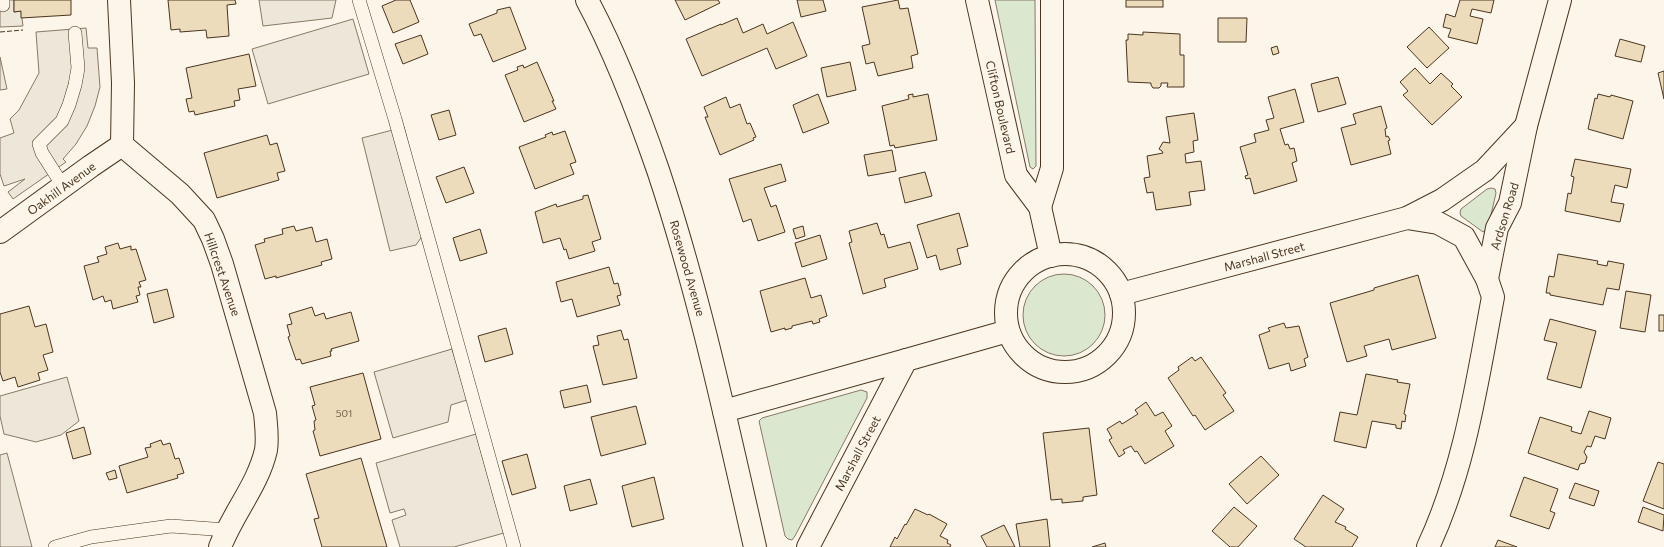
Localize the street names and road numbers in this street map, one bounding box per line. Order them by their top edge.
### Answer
street label: Clifton Boulevard [983,59,1019,155]
street label: Oakhill Avenue [24,159,98,217]
street label: Ardson Road [1487,181,1521,251]
street label: Rosewood Avenue [668,218,708,318]
street label: Hillcrest Avenue [202,230,244,318]
street label: Marshall Street [1222,238,1306,274]
street label: Marshall Street [831,413,883,493]

